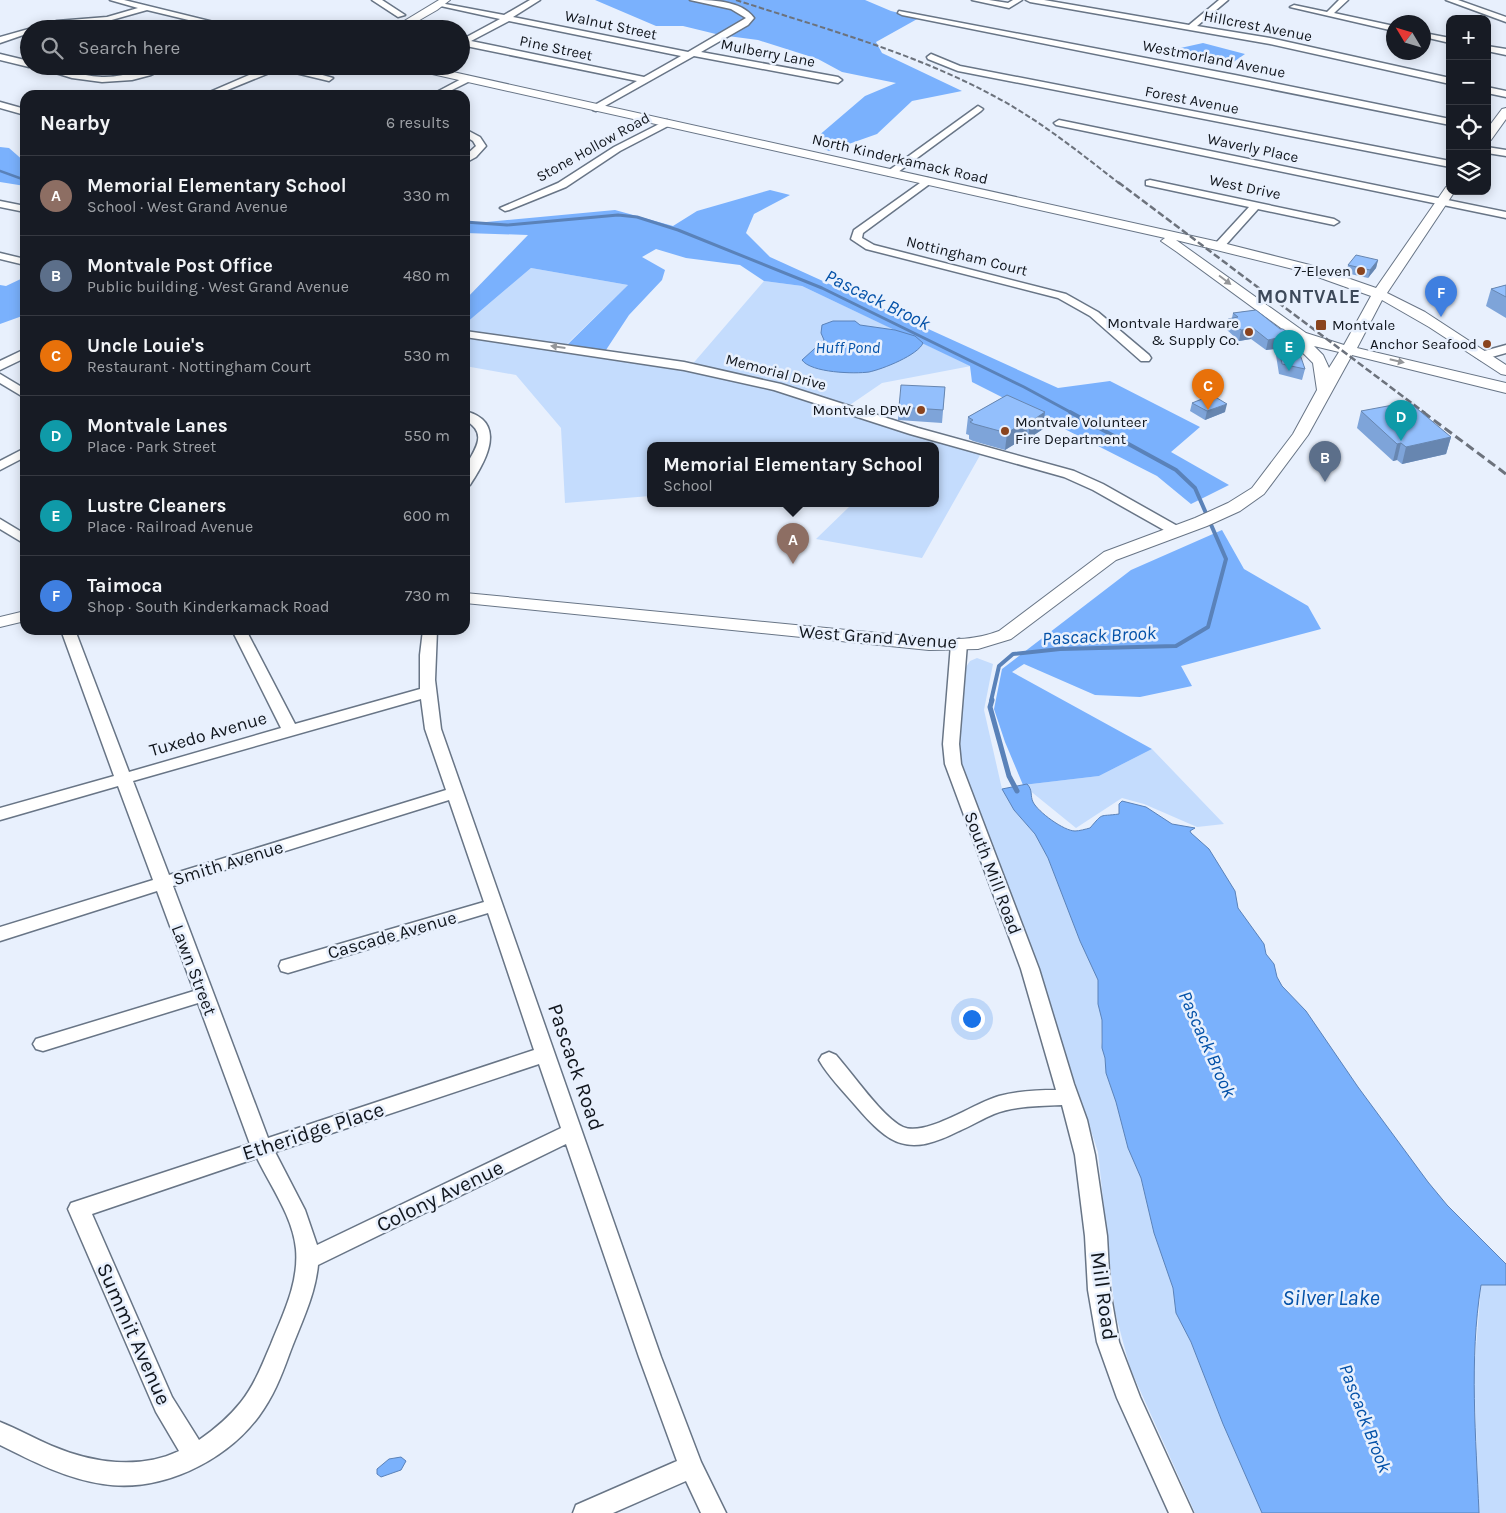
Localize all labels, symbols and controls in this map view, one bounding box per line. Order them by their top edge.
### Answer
street label: Walnut Street [563,6,659,44]
street label: Hillcrest Avenue [1202,7,1314,45]
north arrow [1386,15,1431,60]
map controls [1446,15,1491,195]
button: + [1446,15,1491,60]
search box [20,20,470,75]
street label: Pine Street [518,31,595,65]
icon: search [38,34,66,62]
street label: Mulberry Lane [719,35,817,71]
street label: Westmorland Avenue [1141,36,1287,82]
text: Search here [78,37,180,59]
button: − [1446,60,1491,105]
street label: Forest Avenue [1144,82,1240,118]
button: locate [1446,105,1491,150]
street label: Stone Hollow Road [533,108,653,186]
text: Nearby [40,111,110,135]
text: 6 results [386,113,450,132]
street label: North Kinderkamack Road [810,130,990,188]
street label: Waverly Place [1206,130,1300,166]
button: layers [1446,150,1491,195]
street label: West Drive [1208,171,1282,203]
text: Memorial Elementary School [87,175,347,197]
text: A [51,186,61,205]
text: 330 m [403,186,450,205]
text: School · West Grand Avenue [87,197,288,216]
street label: Nottingham Court [905,232,1030,280]
text: Montvale Post Office [87,255,273,277]
place label: 7-Eleven [1294,262,1351,280]
water label: Pascack Brook [821,265,934,335]
marker: 7-Eleven [1355,265,1367,277]
text: B [51,266,61,285]
text: 480 m [403,266,450,285]
one-way arrow [1218,275,1232,285]
pin: F [1425,276,1457,317]
text: Public building · West Grand Avenue [87,277,349,296]
district label: MONTVALE [1257,286,1361,308]
place label: Montvale Hardware & Supply Co. [1107,314,1239,349]
place label: Montvale [1332,316,1395,334]
marker: Montvale [1314,318,1328,332]
marker: Montvale Hardware & Supply Co. [1243,326,1255,338]
pin: E [1273,330,1305,371]
text: Uncle Louie's [87,335,204,357]
place label: Anchor Seafood [1370,335,1477,353]
water label: Huff Pond [816,338,881,357]
marker: Anchor Seafood [1481,338,1493,350]
one-way arrow [550,343,566,351]
text: C [51,346,61,365]
text: 530 m [403,346,450,365]
street label: Memorial Drive [724,350,828,394]
text: Restaurant · Nottingham Court [87,357,311,376]
one-way arrow [1390,357,1405,365]
pin: C [1192,369,1224,410]
pin: D [1385,400,1417,441]
place label: Montvale DPW [813,401,912,419]
marker: Montvale DPW [915,404,927,416]
place label: Montvale Volunteer Fire Department [1015,413,1147,448]
text: Montvale Lanes [87,415,228,437]
marker: Montvale Volunteer Fire Department [999,425,1011,437]
text: D [51,426,61,445]
text: 550 m [404,426,450,445]
text: Place · Park Street [87,437,216,456]
pin: B [1309,441,1341,482]
popup [647,442,939,507]
text: Memorial Elementary School [663,454,923,476]
text: School [663,476,713,495]
text: Lustre Cleaners [87,495,227,517]
text: E [51,506,61,525]
text: 600 m [403,506,450,525]
text: Place · Railroad Avenue [87,517,253,536]
pin: A [777,523,809,564]
text: Taimoca [87,575,163,597]
text: F [52,586,60,605]
text: 730 m [405,586,450,605]
text: Shop · South Kinderkamack Road [87,597,330,616]
street label: West Grand Avenue [798,621,958,653]
water label: Pascack Brook [1041,622,1157,650]
street label: Tuxedo Avenue [147,707,269,761]
street label: South Mill Road [959,808,1027,938]
street label: Smith Avenue [170,836,286,890]
street label: Cascade Avenue [325,906,459,964]
street label: Lawn Street [167,921,222,1019]
water label: Pascack Brook [1174,988,1241,1101]
street label: Pascack Road [543,1000,609,1134]
your location [959,1006,985,1032]
street label: Etheridge Place [239,1097,387,1165]
street label: Colony Avenue [373,1155,507,1237]
street label: Mill Road [1086,1250,1122,1342]
street label: Summit Avenue [92,1259,176,1409]
water label: Silver Lake [1282,1285,1380,1311]
water label: Pascack Brook [1334,1361,1396,1476]

